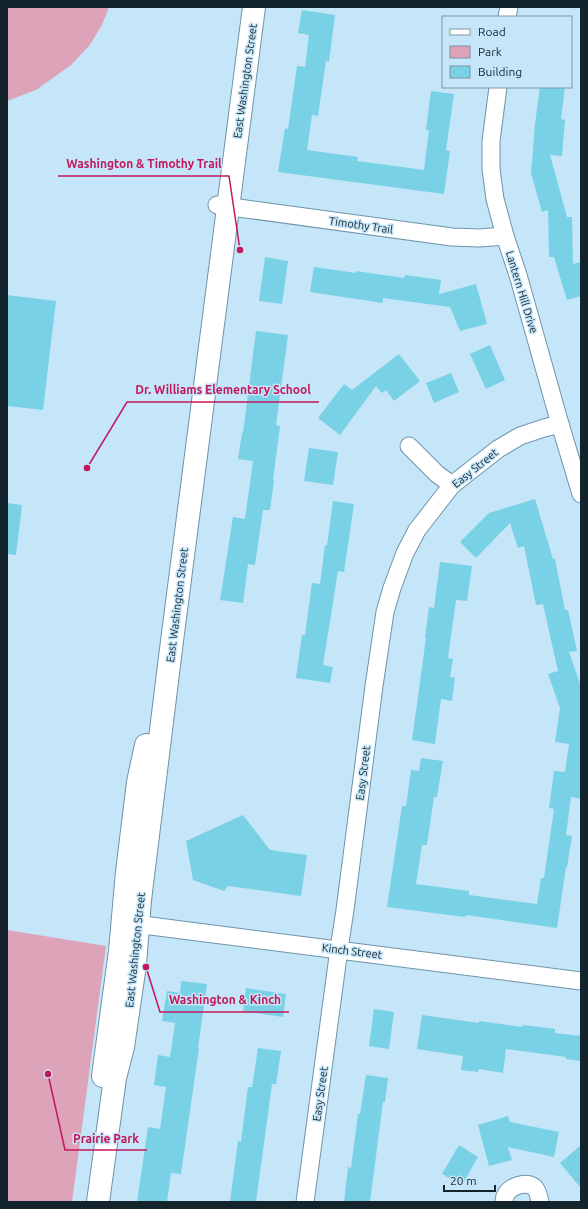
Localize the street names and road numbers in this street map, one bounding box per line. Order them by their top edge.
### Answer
street label: East Washington Street [231,22,259,139]
street label: Timothy Trail [328,215,394,235]
street label: Lantern Hill Drive [504,249,540,335]
street label: Easy Street [450,446,501,490]
street label: East Washington Street [164,546,190,663]
street label: Easy Street [354,744,372,801]
street label: East Washington Street [123,891,147,1008]
street label: Kinch Street [321,941,383,961]
street label: Easy Street [310,1065,330,1122]

